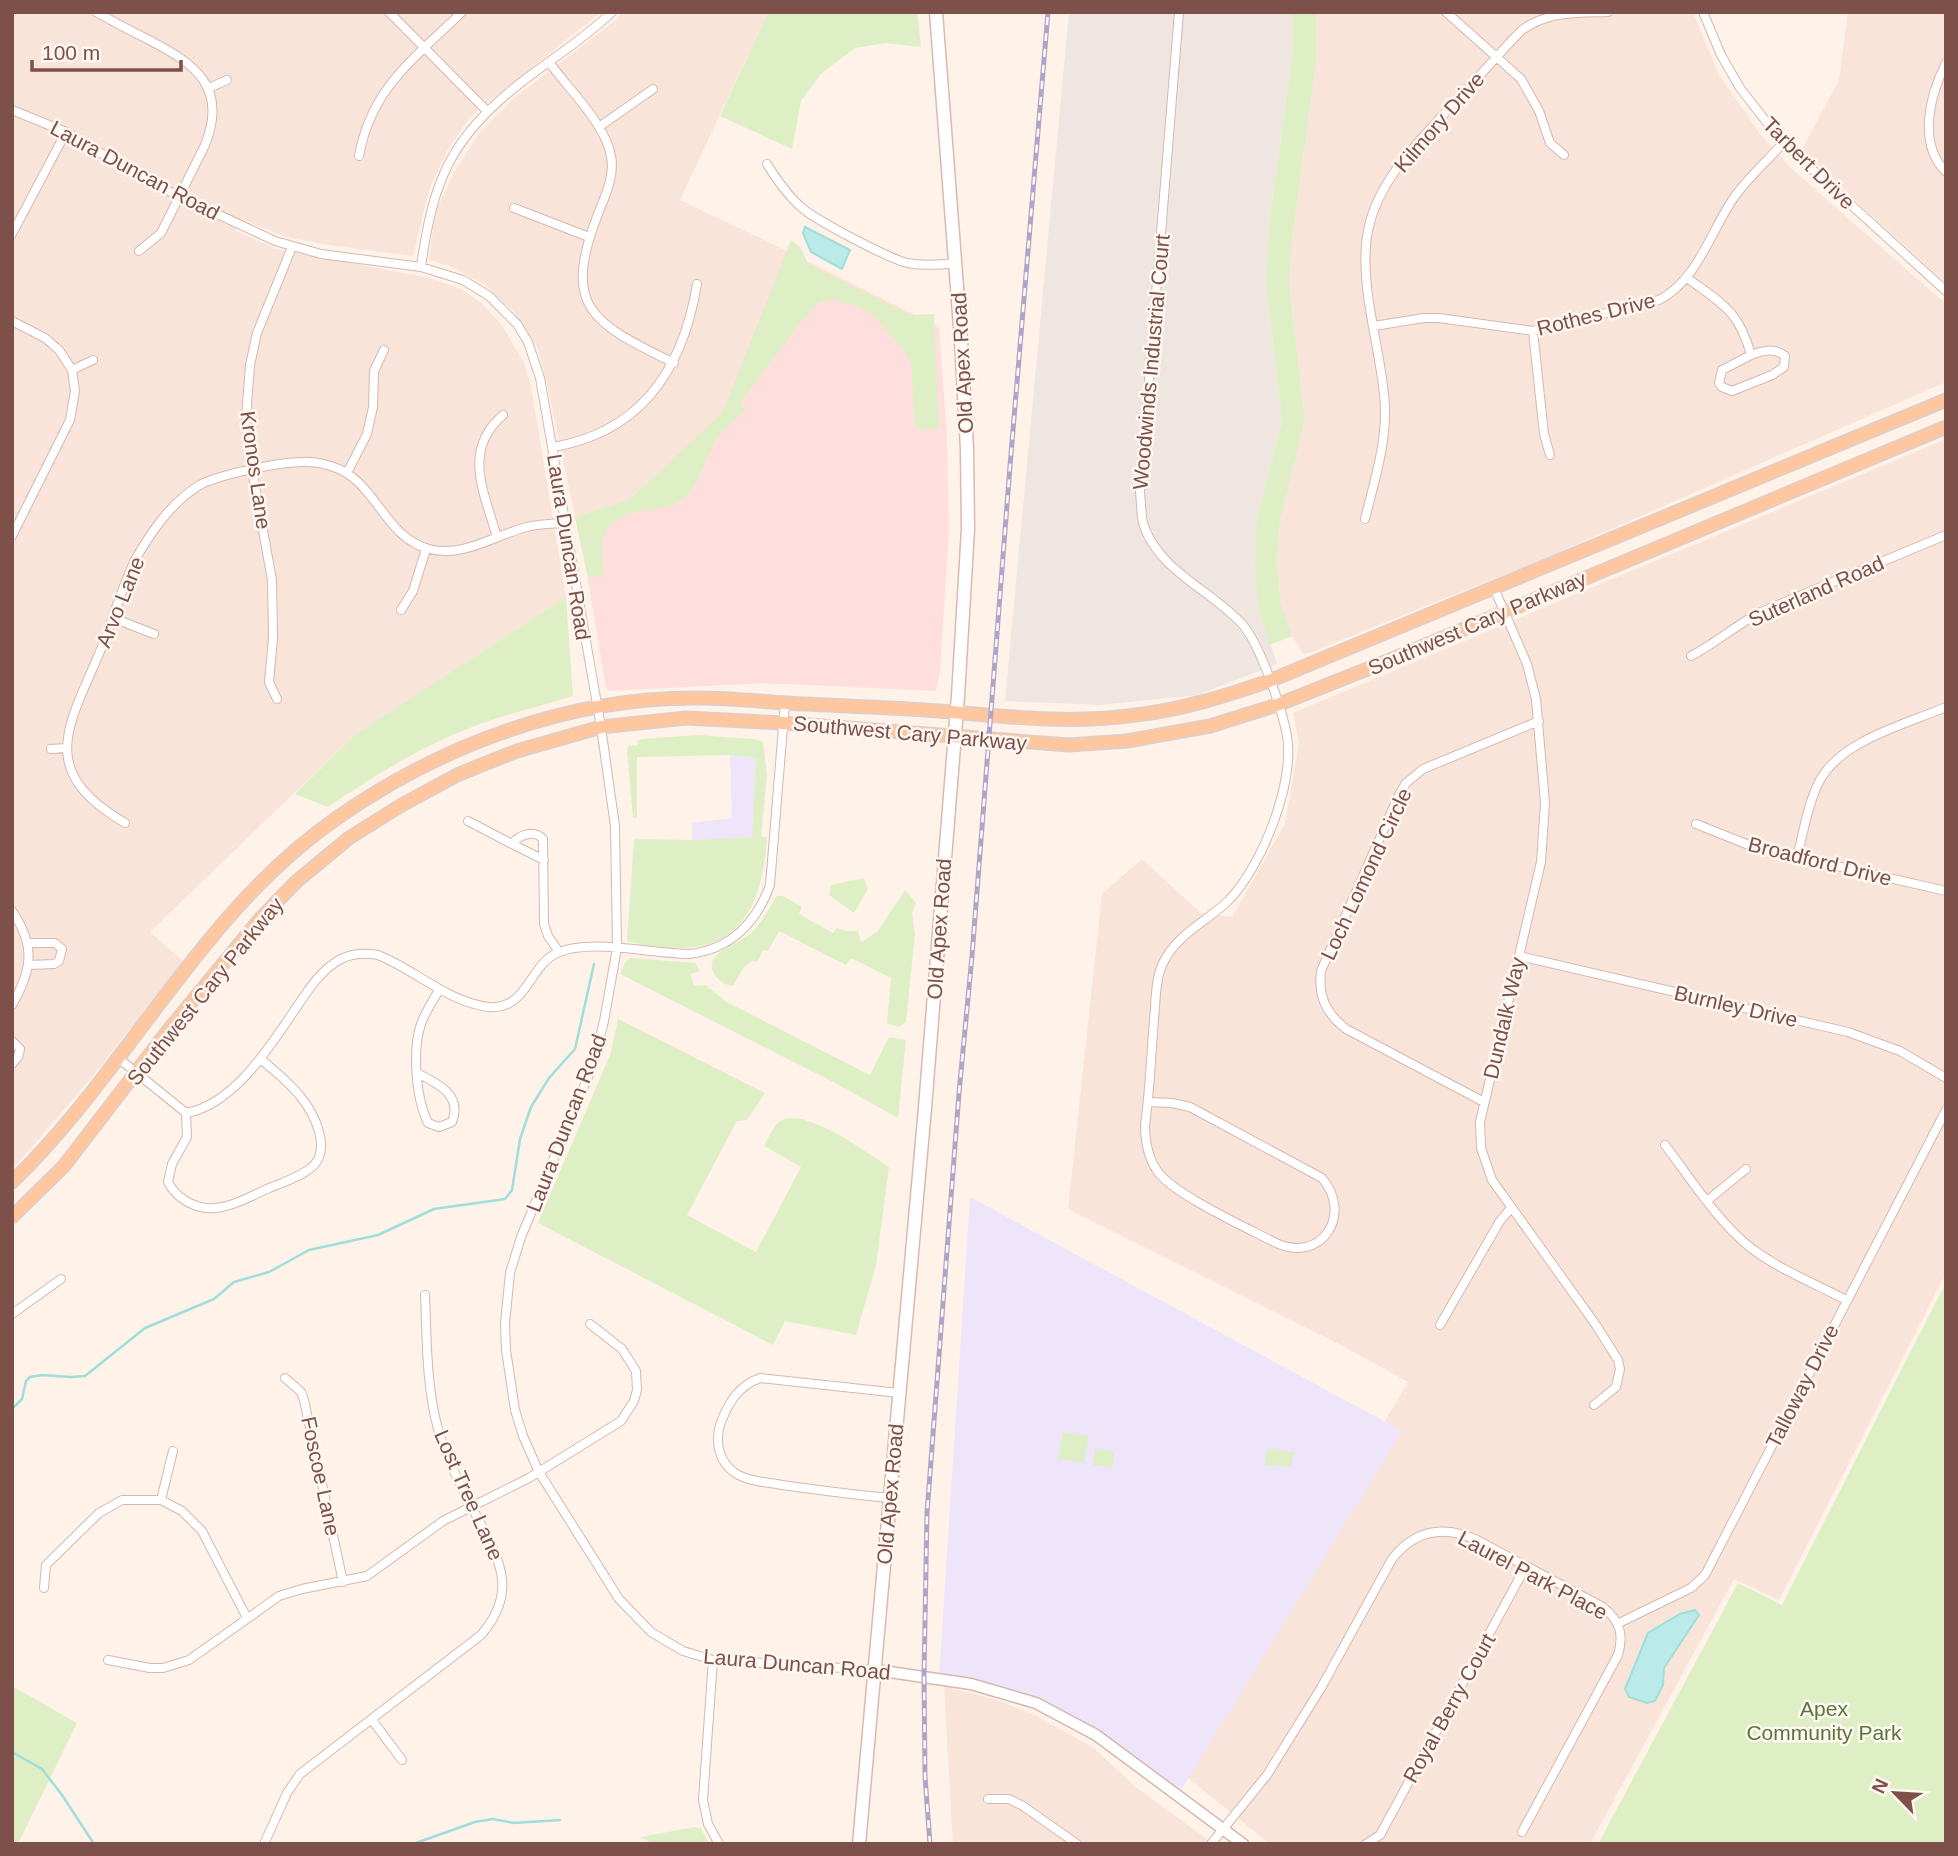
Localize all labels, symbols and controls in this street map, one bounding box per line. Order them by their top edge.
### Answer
scale bar [32,28,180,72]
text: 100 m [42,41,100,64]
street label: Kilmory Drive [1389,67,1489,177]
street label: Tarbert Drive [1758,112,1860,214]
street label: Laura Duncan Road [47,116,223,224]
street label: Woodwinds Industrial Court [1128,233,1174,491]
street label: Rothes Drive [1534,288,1658,340]
street label: Old Apex Road [947,292,977,434]
street label: Kronos Lane [236,409,276,531]
street label: Laura Duncan Road [543,452,595,642]
street label: Suterland Road [1745,551,1887,631]
street label: Arvo Lane [91,553,149,651]
street label: Southwest Cary Parkway [1365,566,1590,679]
street label: Southwest Cary Parkway [792,711,1028,755]
street label: Loch Lomond Circle [1316,785,1416,963]
street label: Broadford Drive [1746,832,1894,890]
street label: Old Apex Road [923,858,955,1000]
street label: Southwest Cary Parkway [122,892,288,1089]
street label: Dundalk Way [1479,954,1529,1081]
street label: Burnley Drive [1672,981,1800,1031]
street label: Laura Duncan Road [522,1031,610,1215]
street label: Talloway Drive [1761,1320,1843,1452]
street label: Foscoe Lane [297,1414,345,1538]
street label: Old Apex Road [872,1423,908,1565]
street label: Lost Tree Lane [430,1426,508,1564]
street label: Laurel Park Place [1454,1526,1612,1624]
street label: Royal Berry Court [1398,1629,1500,1787]
street label: Laura Duncan Road [702,1644,892,1684]
park label: Apex Community Park [1746,1697,1902,1744]
north arrow [1860,1758,1930,1828]
text: N [1868,1775,1892,1797]

